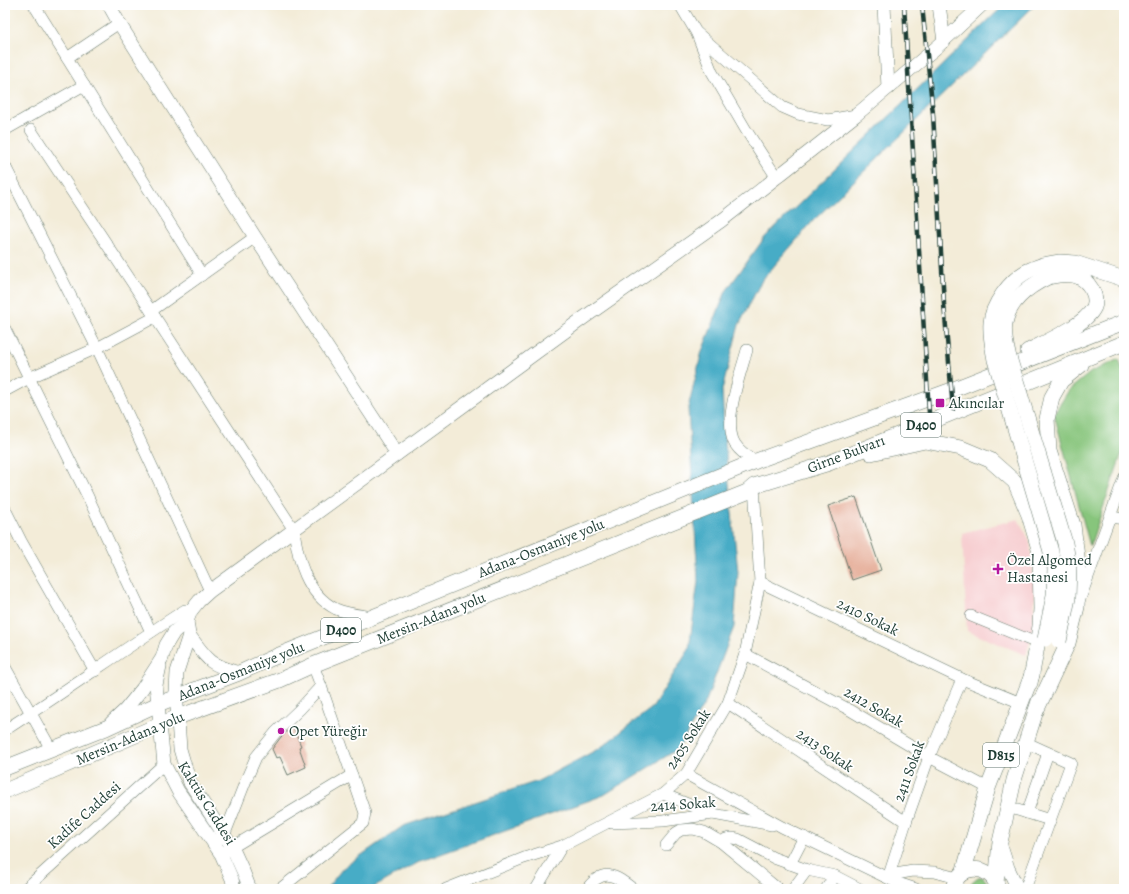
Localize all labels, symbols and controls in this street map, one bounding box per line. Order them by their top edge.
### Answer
place label: Akıncılar [948,393,1005,413]
marker: Akıncılar [934,397,946,409]
road number: D400 [901,413,941,437]
street label: Girne Bulvarı [804,430,888,478]
street label: Adana-Osmaniye yolu [474,513,608,583]
place label: Özel Algomed Hastanesi [1007,550,1093,587]
marker: Özel Algomed Hastanesi [992,563,1004,575]
street label: Mersin-Adana yolu [374,587,489,649]
street label: 2410 Sokak [834,593,903,641]
road number: D400 [321,618,361,642]
street label: Adana-Osmaniye yolu [174,636,308,706]
street label: 2412 Sokak [840,682,908,732]
street label: 2405 Sokak [661,705,715,773]
street label: Mersin-Adana yolu [73,706,188,770]
place label: Opet Yüreğir [289,721,368,741]
street label: 2413 Sokak [792,724,858,777]
marker: Opet Yüreğir [276,726,286,736]
street label: 2411 Sokak [889,737,930,804]
road number: D815 [983,743,1019,767]
street label: Kaktüs Caddesi [173,757,241,849]
street label: Kadife Caddesi [43,777,125,853]
street label: 2414 Sokak [650,792,717,816]

